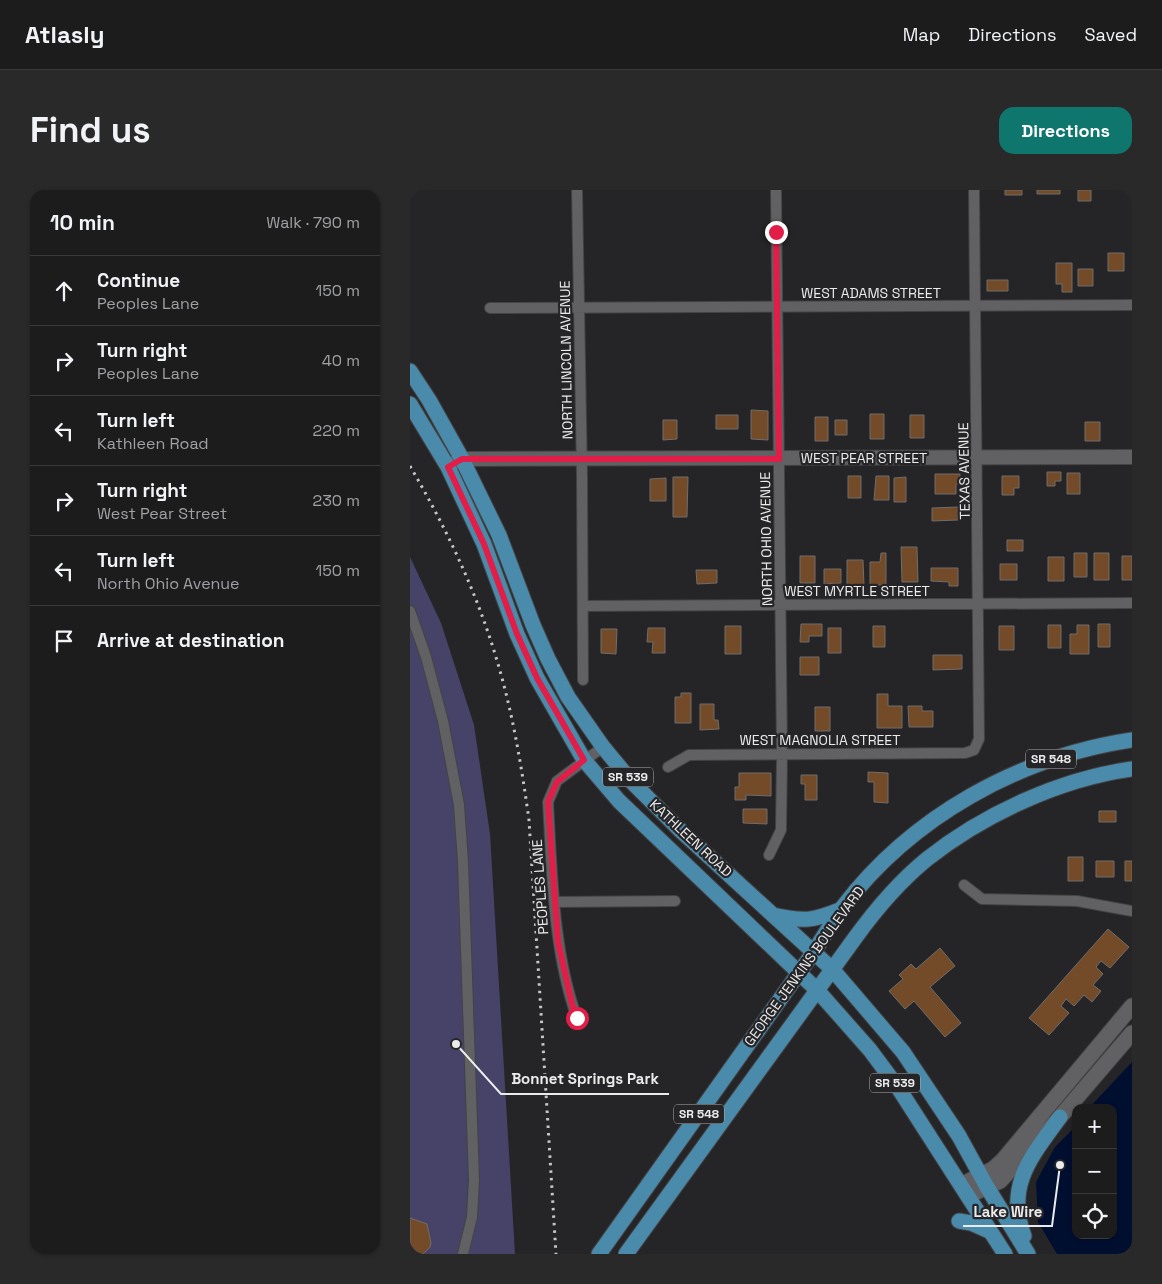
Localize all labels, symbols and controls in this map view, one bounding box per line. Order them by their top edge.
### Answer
text: Atlasly [25,19,104,50]
text: Map [903,23,940,46]
text: Directions [968,23,1057,46]
text: Saved [1085,23,1137,46]
button: Directions [999,107,1132,154]
text: Find us [30,108,151,152]
text: 10 min [50,209,115,236]
text: Walk · 790 m [266,212,360,233]
route end [765,221,788,244]
text: Continue [97,268,180,293]
icon: ahead [50,277,78,305]
text: 150 m [316,280,360,301]
street label: NORTH LINCOLN AVENUE [556,280,576,439]
street label: WEST ADAMS STREET [801,284,941,302]
text: Peoples Lane [97,293,199,314]
text: Turn right [97,338,187,363]
icon: right [50,347,78,375]
text: 40 m [322,350,360,371]
text: Peoples Lane [97,363,199,384]
text: Turn left [97,408,175,433]
icon: left [50,417,78,445]
text: 220 m [313,420,360,441]
street label: TEXAS AVENUE [954,422,974,520]
text: Kathleen Road [97,433,209,454]
street label: WEST PEAR STREET [801,449,927,467]
street label: NORTH OHIO AVENUE [756,472,776,606]
text: Turn right [97,478,187,503]
icon: right [50,487,78,515]
text: 230 m [313,490,360,511]
text: West Pear Street [97,503,227,524]
text: Turn left [97,548,175,573]
icon: left [50,557,78,585]
text: 150 m [316,560,360,581]
text: North Ohio Avenue [97,573,240,594]
street label: WEST MYRTLE STREET [784,582,930,600]
icon: arrive [50,627,78,655]
text: Arrive at destination [97,628,285,653]
street label: WEST MAGNOLIA STREET [740,731,900,749]
road number: SR 548 [1026,750,1076,768]
road number: SR 539 [603,768,653,786]
street label: KATHLEEN ROAD [646,795,736,881]
street label: PEOPLES LANE [528,839,552,935]
street label: GEORGE JENKINS BOULEVARD [740,883,868,1049]
route start [566,1007,589,1030]
callout: Bonnet Springs Park [501,1064,669,1094]
text: Bonnet Springs Park [511,1069,659,1088]
road number: SR 539 [870,1074,920,1092]
road number: SR 548 [674,1104,724,1124]
map controls [1072,1104,1117,1239]
button: + [1072,1104,1117,1149]
button: − [1072,1149,1117,1194]
button: locate [1072,1194,1117,1239]
callout: Lake Wire [963,1196,1052,1226]
text: Lake Wire [974,1202,1043,1221]

